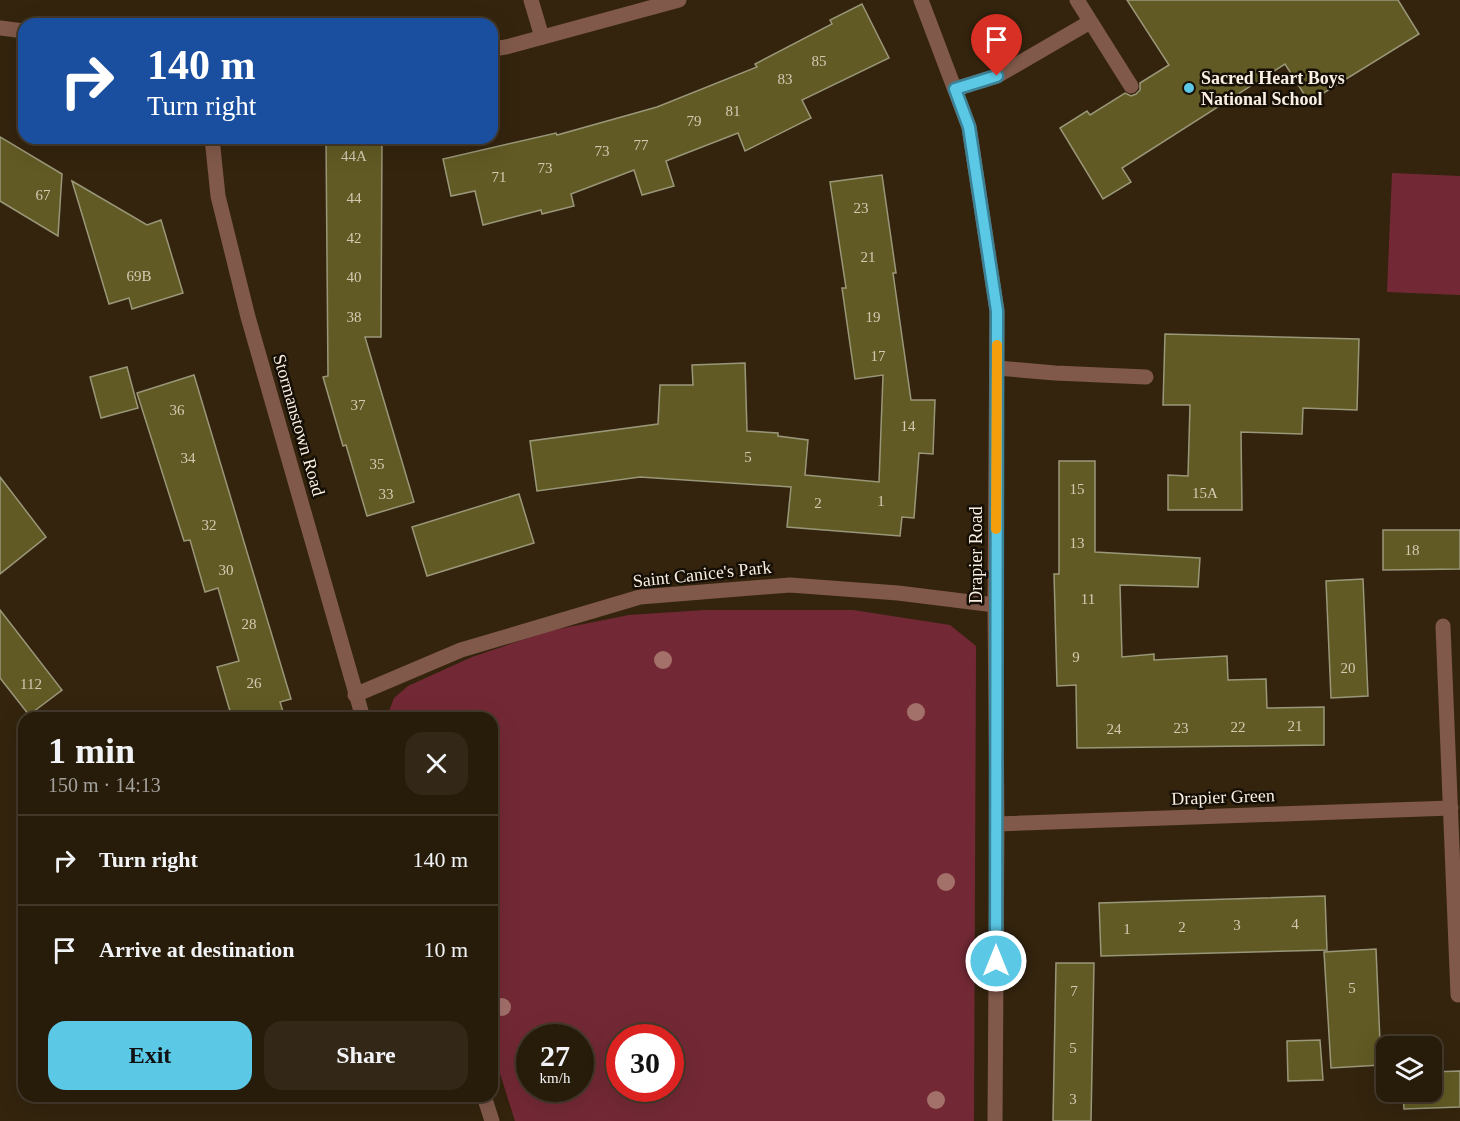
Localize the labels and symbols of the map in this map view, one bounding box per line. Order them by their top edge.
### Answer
pin [971,14,1022,76]
house number: 85 [812,53,827,69]
place label: Sacred Heart Boys National School [1201,68,1345,109]
house number: 83 [778,71,793,87]
marker: Sacred Heart Boys National School [1182,81,1196,95]
house number: 81 [726,103,741,119]
house number: 79 [687,113,702,129]
house number: 77 [634,137,649,153]
house number: 73 [595,143,610,159]
house number: 44A [341,148,367,164]
house number: 73 [538,160,553,176]
house number: 71 [492,169,507,185]
house number: 67 [36,187,51,203]
house number: 44 [347,190,362,206]
house number: 23 [854,200,869,216]
house number: 42 [347,230,362,246]
house number: 21 [861,249,876,265]
house number: 69B [126,268,152,284]
house number: 40 [347,269,362,285]
house number: 38 [347,309,362,325]
house number: 19 [866,309,881,325]
house number: 17 [871,348,886,364]
street label: Stormanstown Road [269,352,329,498]
house number: 37 [351,397,366,413]
house number: 36 [170,402,185,418]
house number: 14 [901,418,916,434]
house number: 5 [744,449,752,465]
house number: 34 [181,450,196,466]
house number: 35 [370,456,385,472]
house number: 15 [1070,481,1085,497]
house number: 15A [1192,485,1218,501]
house number: 33 [379,486,394,502]
house number: 1 [877,493,885,509]
house number: 2 [814,495,822,511]
street label: Drapier Road [966,506,986,604]
house number: 32 [202,517,217,533]
house number: 13 [1070,535,1085,551]
house number: 18 [1405,542,1420,558]
street label: Saint Canice's Park [632,557,772,591]
house number: 30 [219,562,234,578]
house number: 11 [1081,591,1095,607]
house number: 28 [242,616,257,632]
house number: 9 [1072,649,1080,665]
house number: 20 [1341,660,1356,676]
house number: 26 [247,675,262,691]
house number: 112 [20,676,42,692]
house number: 21 [1288,718,1303,734]
house number: 22 [1231,719,1246,735]
house number: 23 [1174,720,1189,736]
house number: 24 [1107,721,1122,737]
street label: Drapier Green [1171,785,1275,809]
house number: 4 [1291,916,1299,932]
house number: 3 [1233,917,1241,933]
house number: 2 [1178,919,1186,935]
house number: 1 [1123,921,1131,937]
position arrow [964,929,1028,993]
house number: 5 [1348,980,1356,996]
house number: 7 [1070,983,1078,999]
speed limit sign: 30 [606,1024,684,1102]
house number: 5 [1069,1040,1077,1056]
house number: 3 [1069,1091,1077,1107]

